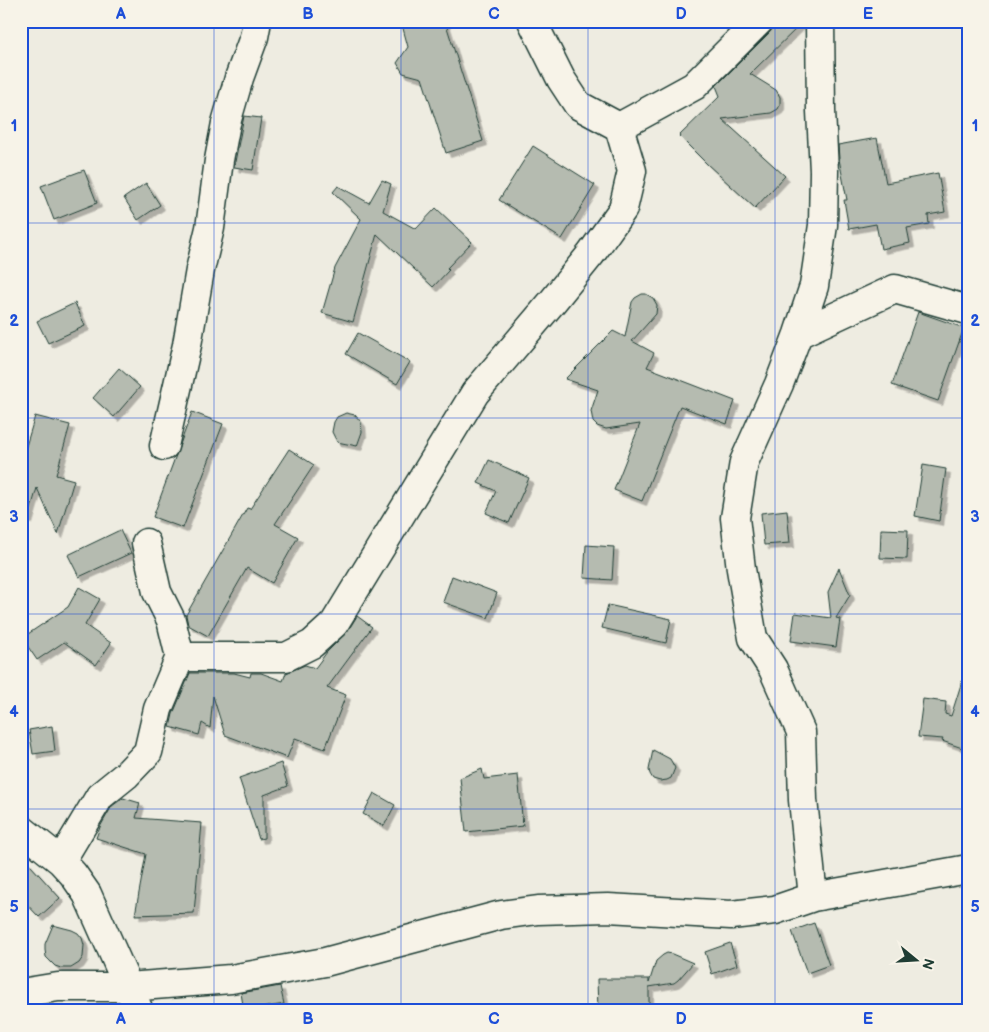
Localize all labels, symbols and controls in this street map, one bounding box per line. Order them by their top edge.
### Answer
text: A [115,5,126,24]
text: B [302,5,314,24]
text: C [488,5,500,24]
text: D [675,5,687,24]
text: E [863,5,873,24]
text: 1 [11,117,17,136]
text: 1 [972,117,978,136]
text: 2 [9,312,19,331]
text: 2 [970,312,980,331]
text: 3 [9,508,19,527]
text: 3 [970,508,980,527]
text: 4 [9,703,19,722]
text: 4 [970,703,980,722]
text: 5 [9,898,19,917]
text: 5 [970,898,980,917]
north arrow [892,934,942,984]
text: N [918,956,938,971]
text: A [115,1010,126,1029]
text: B [302,1010,314,1029]
text: C [488,1010,500,1029]
text: D [675,1010,687,1029]
text: E [863,1010,873,1029]

